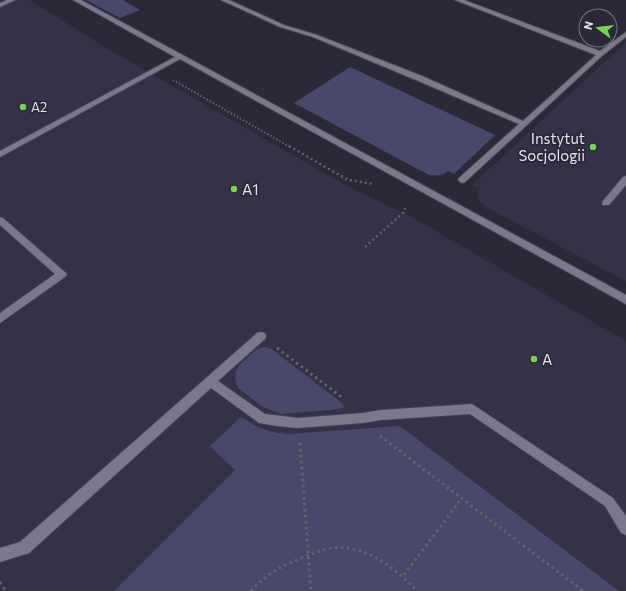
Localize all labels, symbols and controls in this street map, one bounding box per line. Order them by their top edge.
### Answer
north arrow [578,8,618,48]
text: N [581,20,595,31]
place label: A2 [31,99,47,115]
marker: A2 [18,102,28,112]
place label: Instytut Socjologii [518,129,585,164]
marker: Instytut Socjologii [588,142,598,152]
place label: A1 [242,180,259,198]
marker: A1 [229,184,239,194]
place label: A [542,350,552,368]
marker: A [529,354,539,364]

